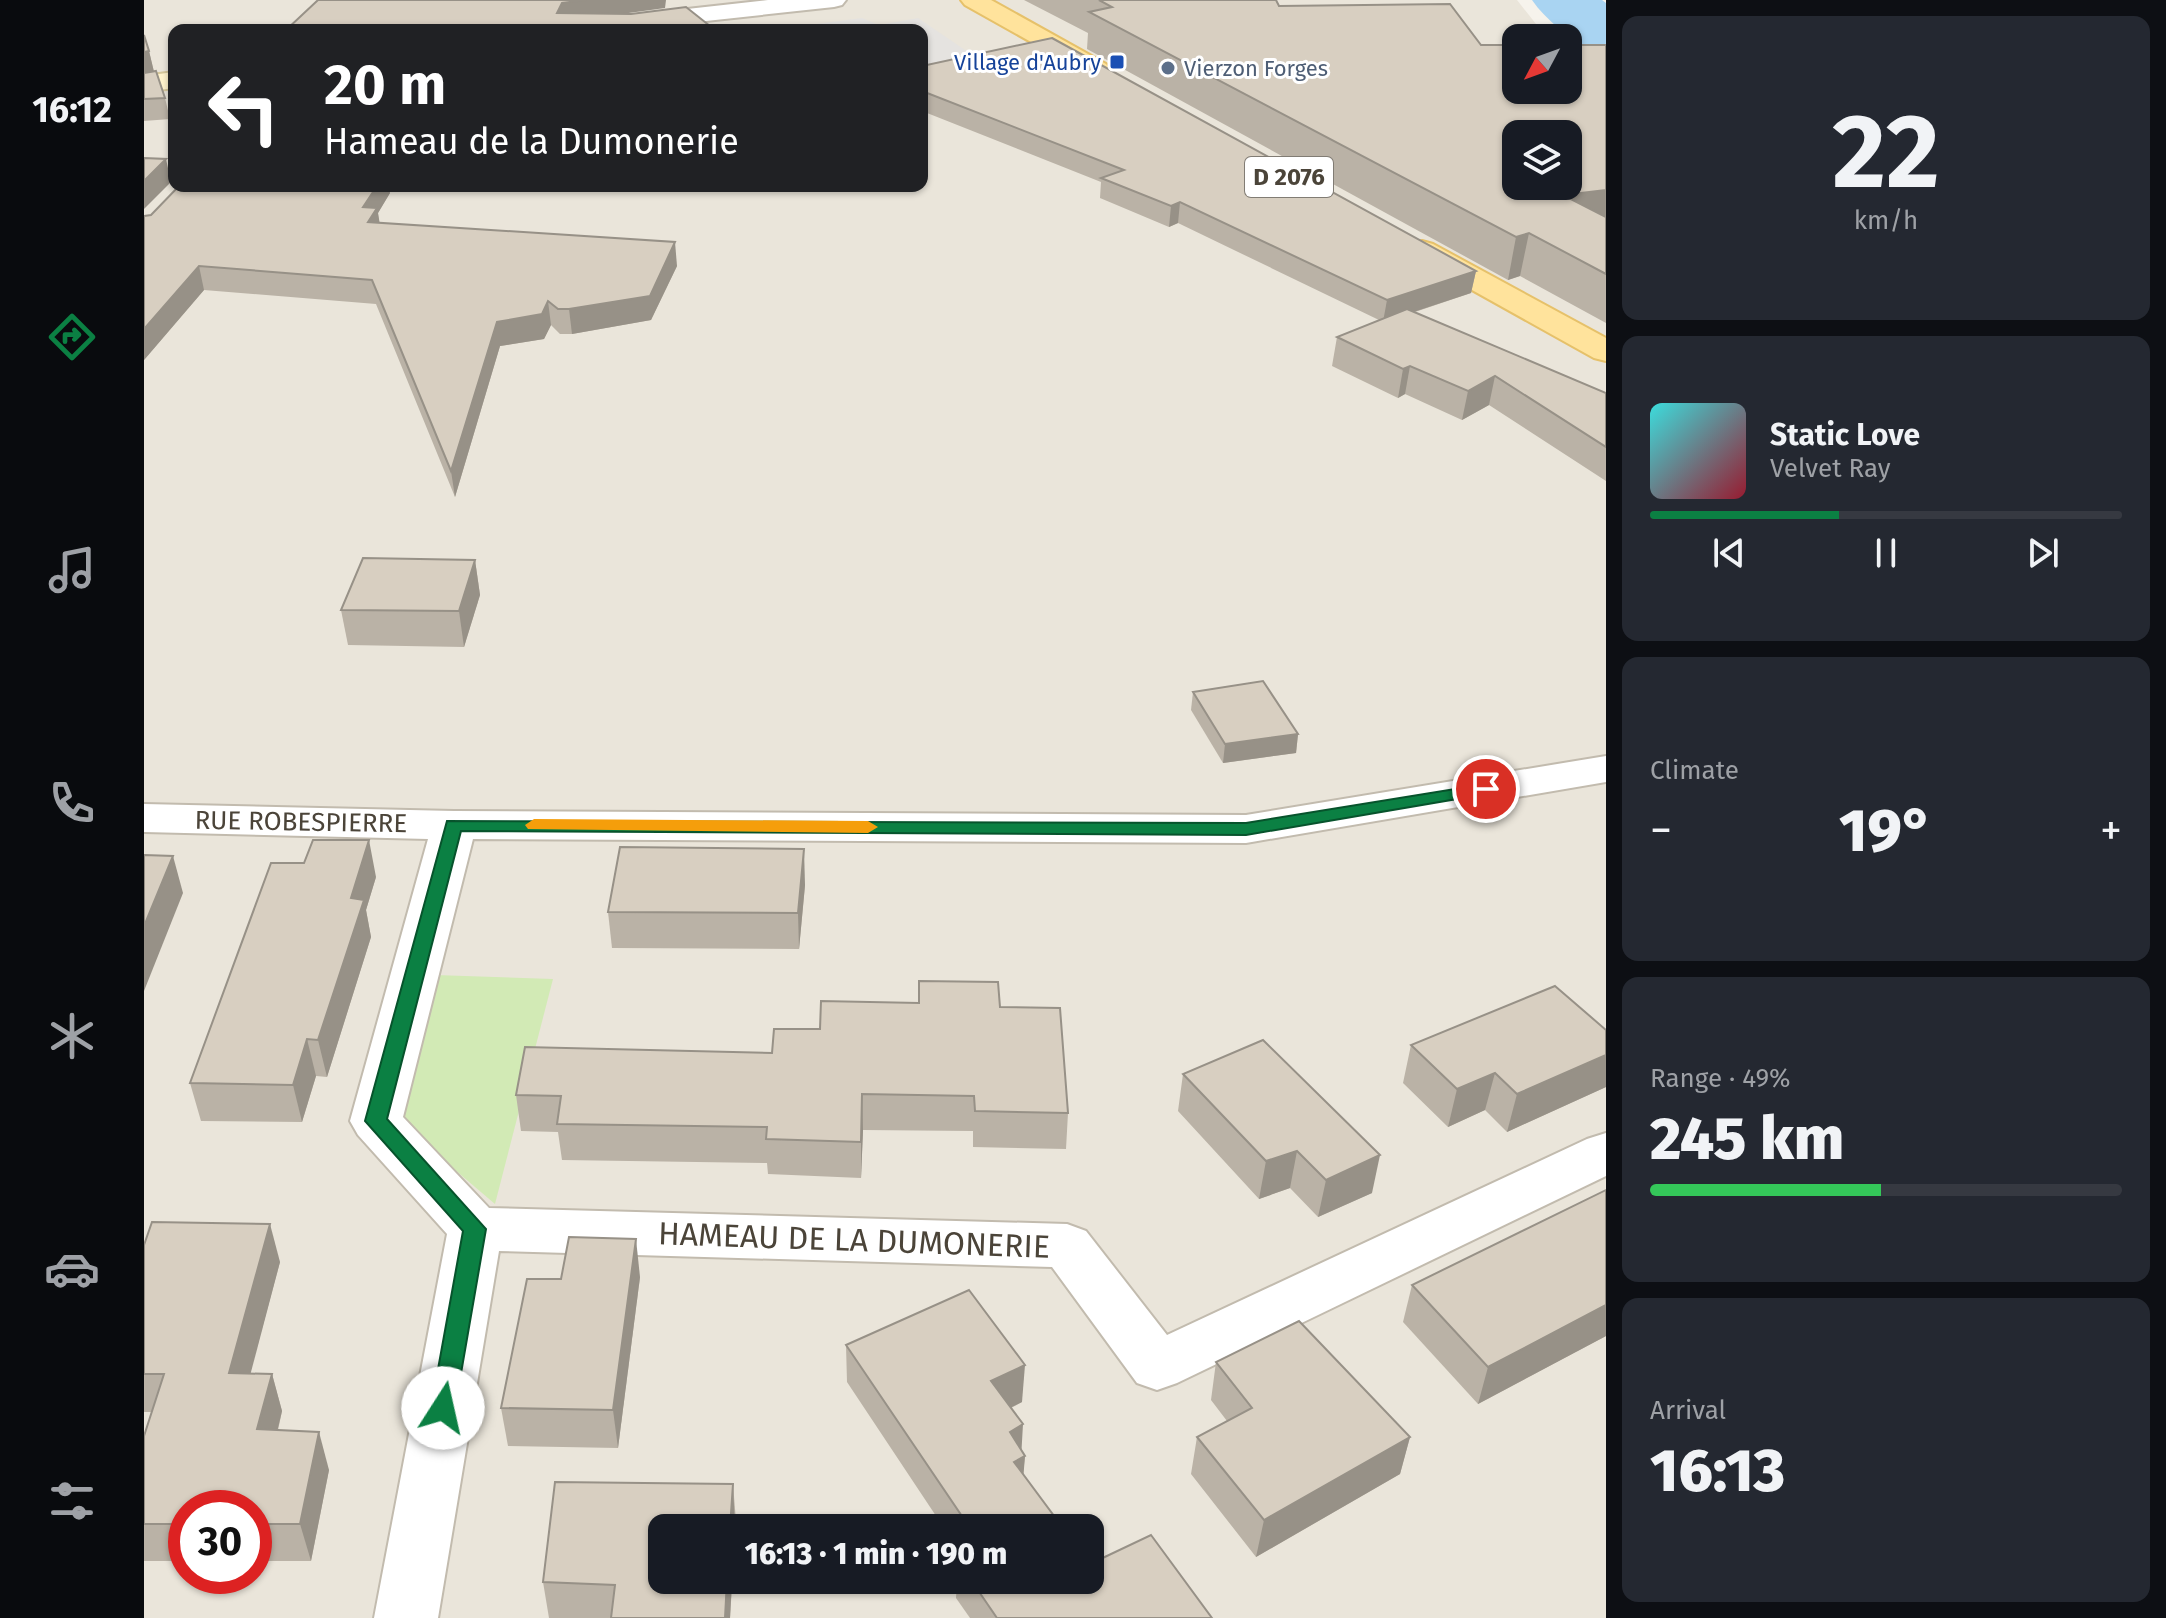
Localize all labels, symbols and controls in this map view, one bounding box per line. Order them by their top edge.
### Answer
north arrow [1502,24,1582,104]
map controls [1502,24,1582,200]
place label: Village d'Aubry [954,49,1101,76]
text: 20 m [324,52,446,119]
marker: Village d'Aubry [1108,53,1126,71]
place label: Vierzon Forges [1184,55,1328,82]
icon: left [192,56,296,160]
marker: Vierzon Forges [1159,59,1177,77]
text: 16:12 [32,88,112,132]
text: 22 [1832,90,1940,215]
text: Hameau de la Dumonerie [324,120,739,164]
button: layers [1502,120,1582,200]
road number: D 2076 [1245,157,1333,197]
text: km/h [1854,205,1918,236]
icon: directions [44,309,100,365]
text: Static Love [1770,417,1920,453]
text: Velvet Ray [1770,453,1890,484]
icon: previous [1707,531,1751,575]
icon: pause [1864,531,1908,575]
icon: next [2021,531,2065,575]
icon: music [44,542,100,598]
pin [1452,755,1520,823]
text: Climate [1650,755,1739,786]
icon: arrive [1464,767,1508,811]
icon: phone [44,775,100,831]
text: 19° [1839,795,1933,867]
text: − [1650,804,1672,857]
text: + [2100,804,2122,857]
street label: RUE ROBESPIERRE [194,805,408,839]
icon: climate [44,1008,100,1064]
text: Range · 49% [1650,1063,1791,1094]
text: 245 km [1650,1103,1844,1175]
street label: HAMEAU DE LA DUMONERIE [657,1214,1051,1266]
icon: car [44,1241,100,1297]
position arrow [401,1366,485,1450]
text: Arrival [1650,1395,1726,1426]
text: 16:13 [1650,1435,1785,1507]
icon: filters [44,1473,100,1529]
speed limit sign: 30 [168,1490,272,1594]
text: 16:13 · 1 min · 190 m [745,1536,1007,1572]

